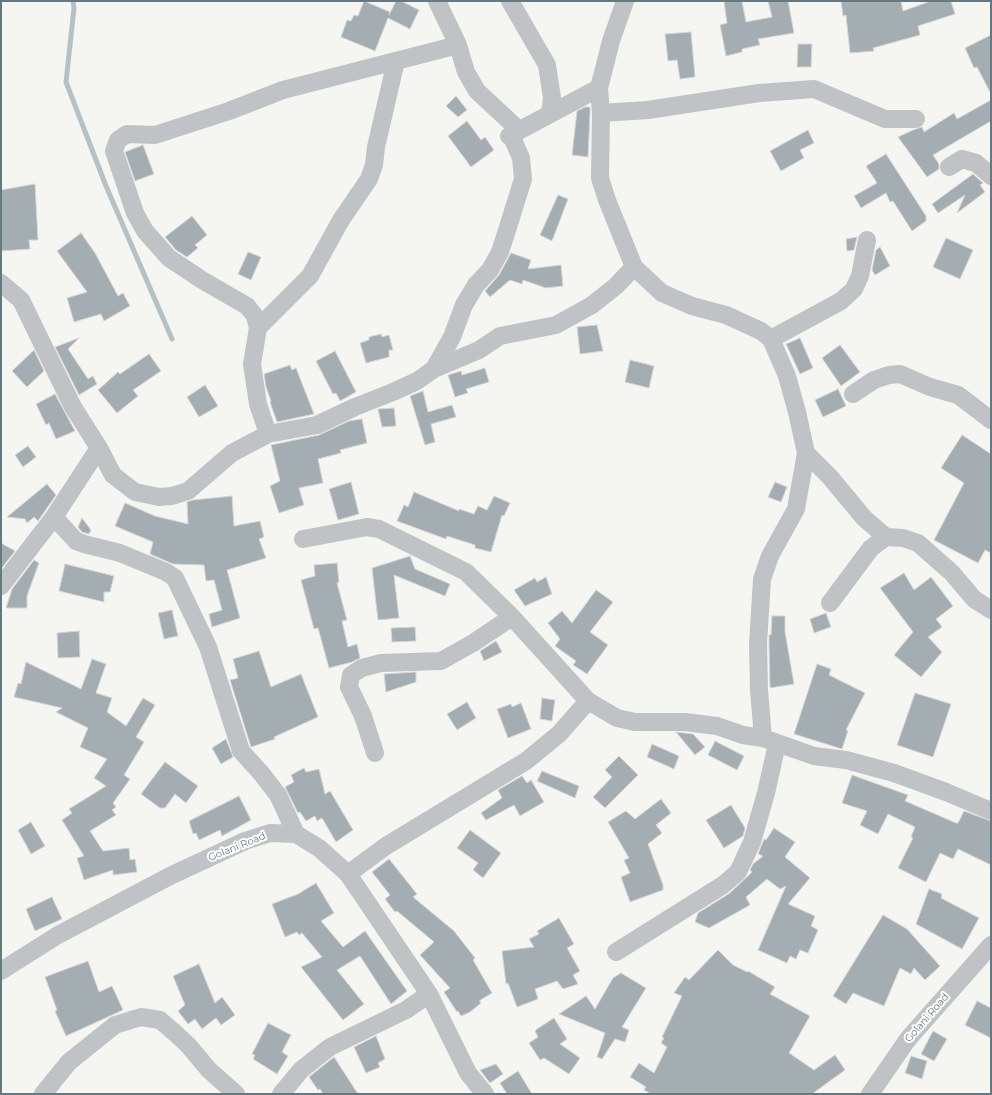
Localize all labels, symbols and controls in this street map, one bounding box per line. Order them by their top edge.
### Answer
street label: Golani Road [207,830,267,864]
street label: Golani Road [903,991,951,1045]

